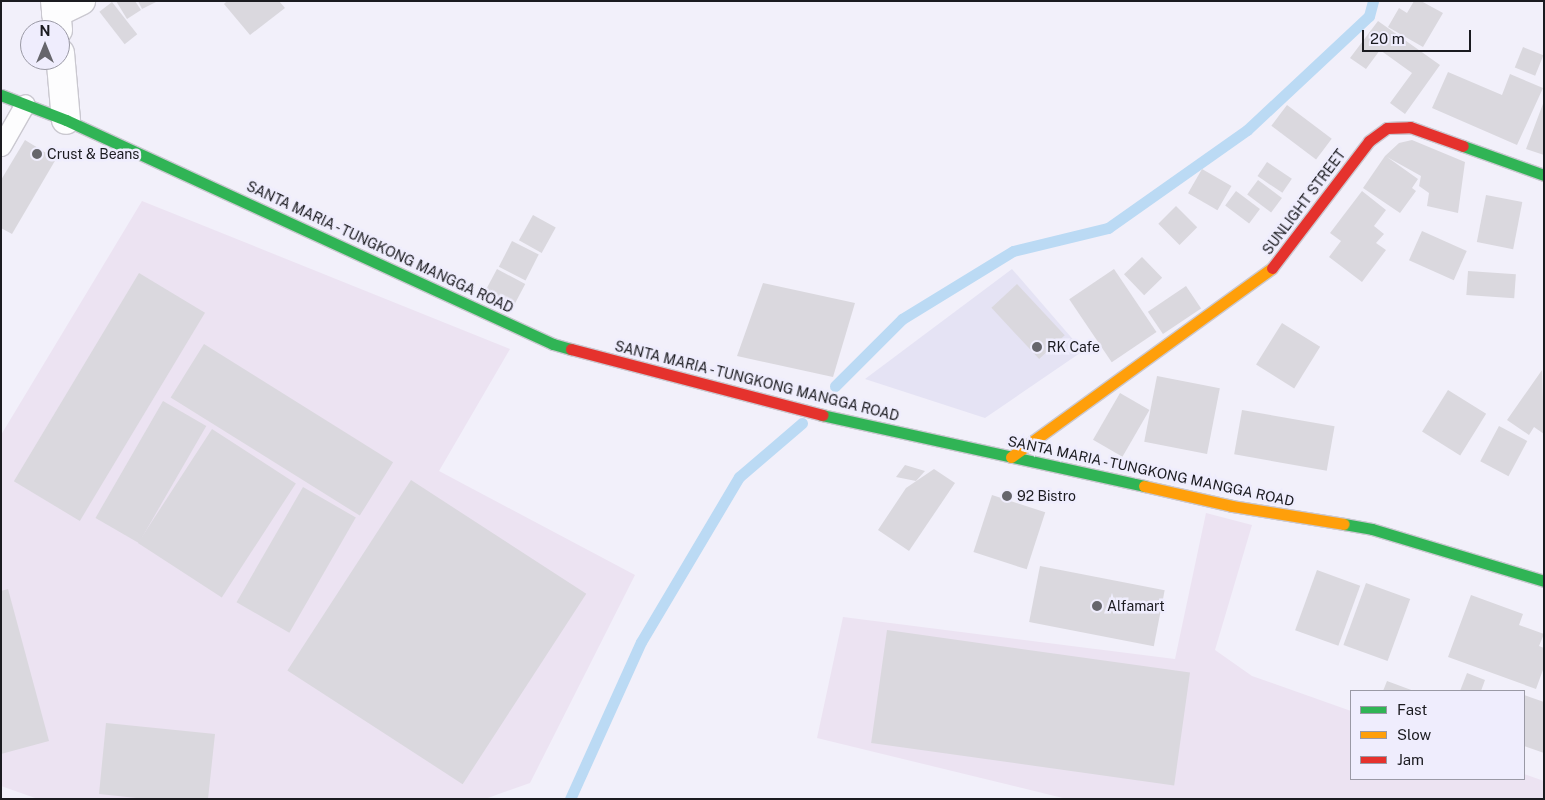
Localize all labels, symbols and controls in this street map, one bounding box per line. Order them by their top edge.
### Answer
north arrow [20,20,70,70]
scale bar [1365,20,1474,52]
text: N [40,23,50,39]
text: 20 m [1370,30,1405,47]
place label: Crust & Beans [47,146,139,162]
street label: SUNLIGHT STREET [1259,146,1349,258]
marker: Crust & Beans [31,148,43,160]
street label: SANTA MARIA - TUNGKONG MANGGA ROAD [242,177,518,317]
street label: SANTA MARIA - TUNGKONG MANGGA ROAD [611,337,903,425]
place label: RK Cafe [1047,339,1100,355]
marker: RK Cafe [1031,341,1043,353]
street label: SANTA MARIA - TUNGKONG MANGGA ROAD [1004,432,1298,510]
place label: 92 Bistro [1017,488,1076,504]
marker: 92 Bistro [1001,490,1013,502]
place label: Alfamart [1107,598,1165,614]
marker: Alfamart [1091,600,1103,612]
legend [1350,690,1525,780]
text: Fast [1397,701,1427,718]
text: Slow [1397,726,1431,743]
text: Jam [1397,751,1424,768]

